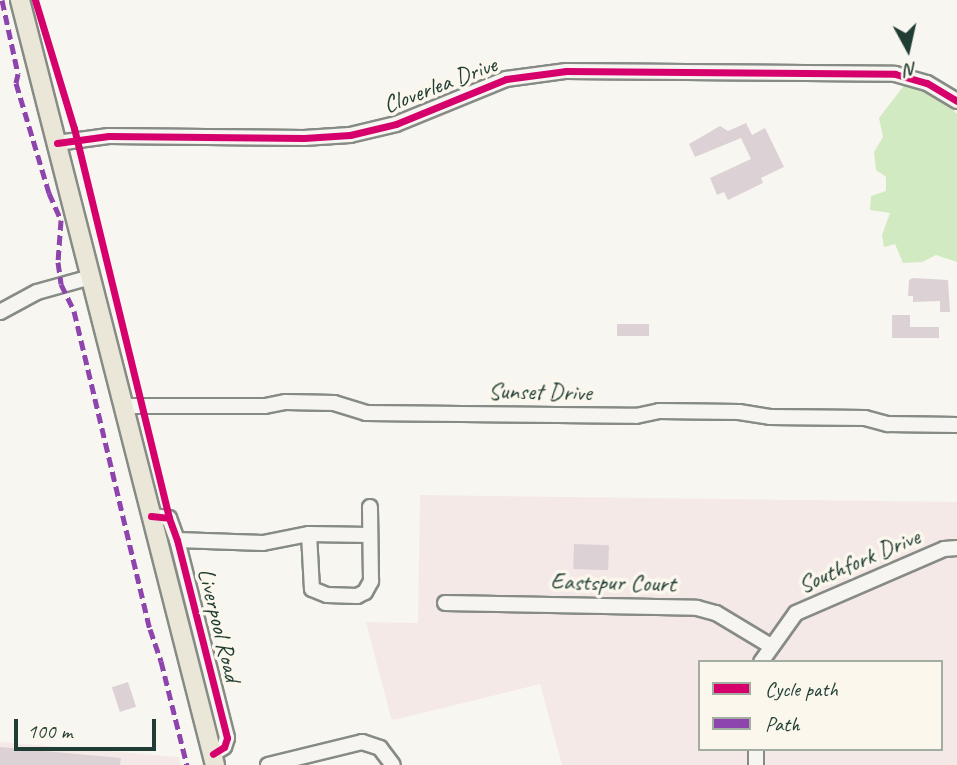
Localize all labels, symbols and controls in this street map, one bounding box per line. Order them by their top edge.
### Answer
north arrow [873,14,943,84]
street label: Cloverlea Drive [379,50,501,120]
text: N [903,57,918,82]
street label: Sunset Drive [488,377,592,407]
street label: Southfork Drive [794,522,924,600]
street label: Liverpool Road [191,565,247,685]
street label: Eastspur Court [550,568,676,598]
legend [698,660,943,751]
text: Cycle path [765,676,838,702]
scale bar [18,706,159,750]
text: Path [765,711,800,737]
text: 100 m [27,718,72,744]

